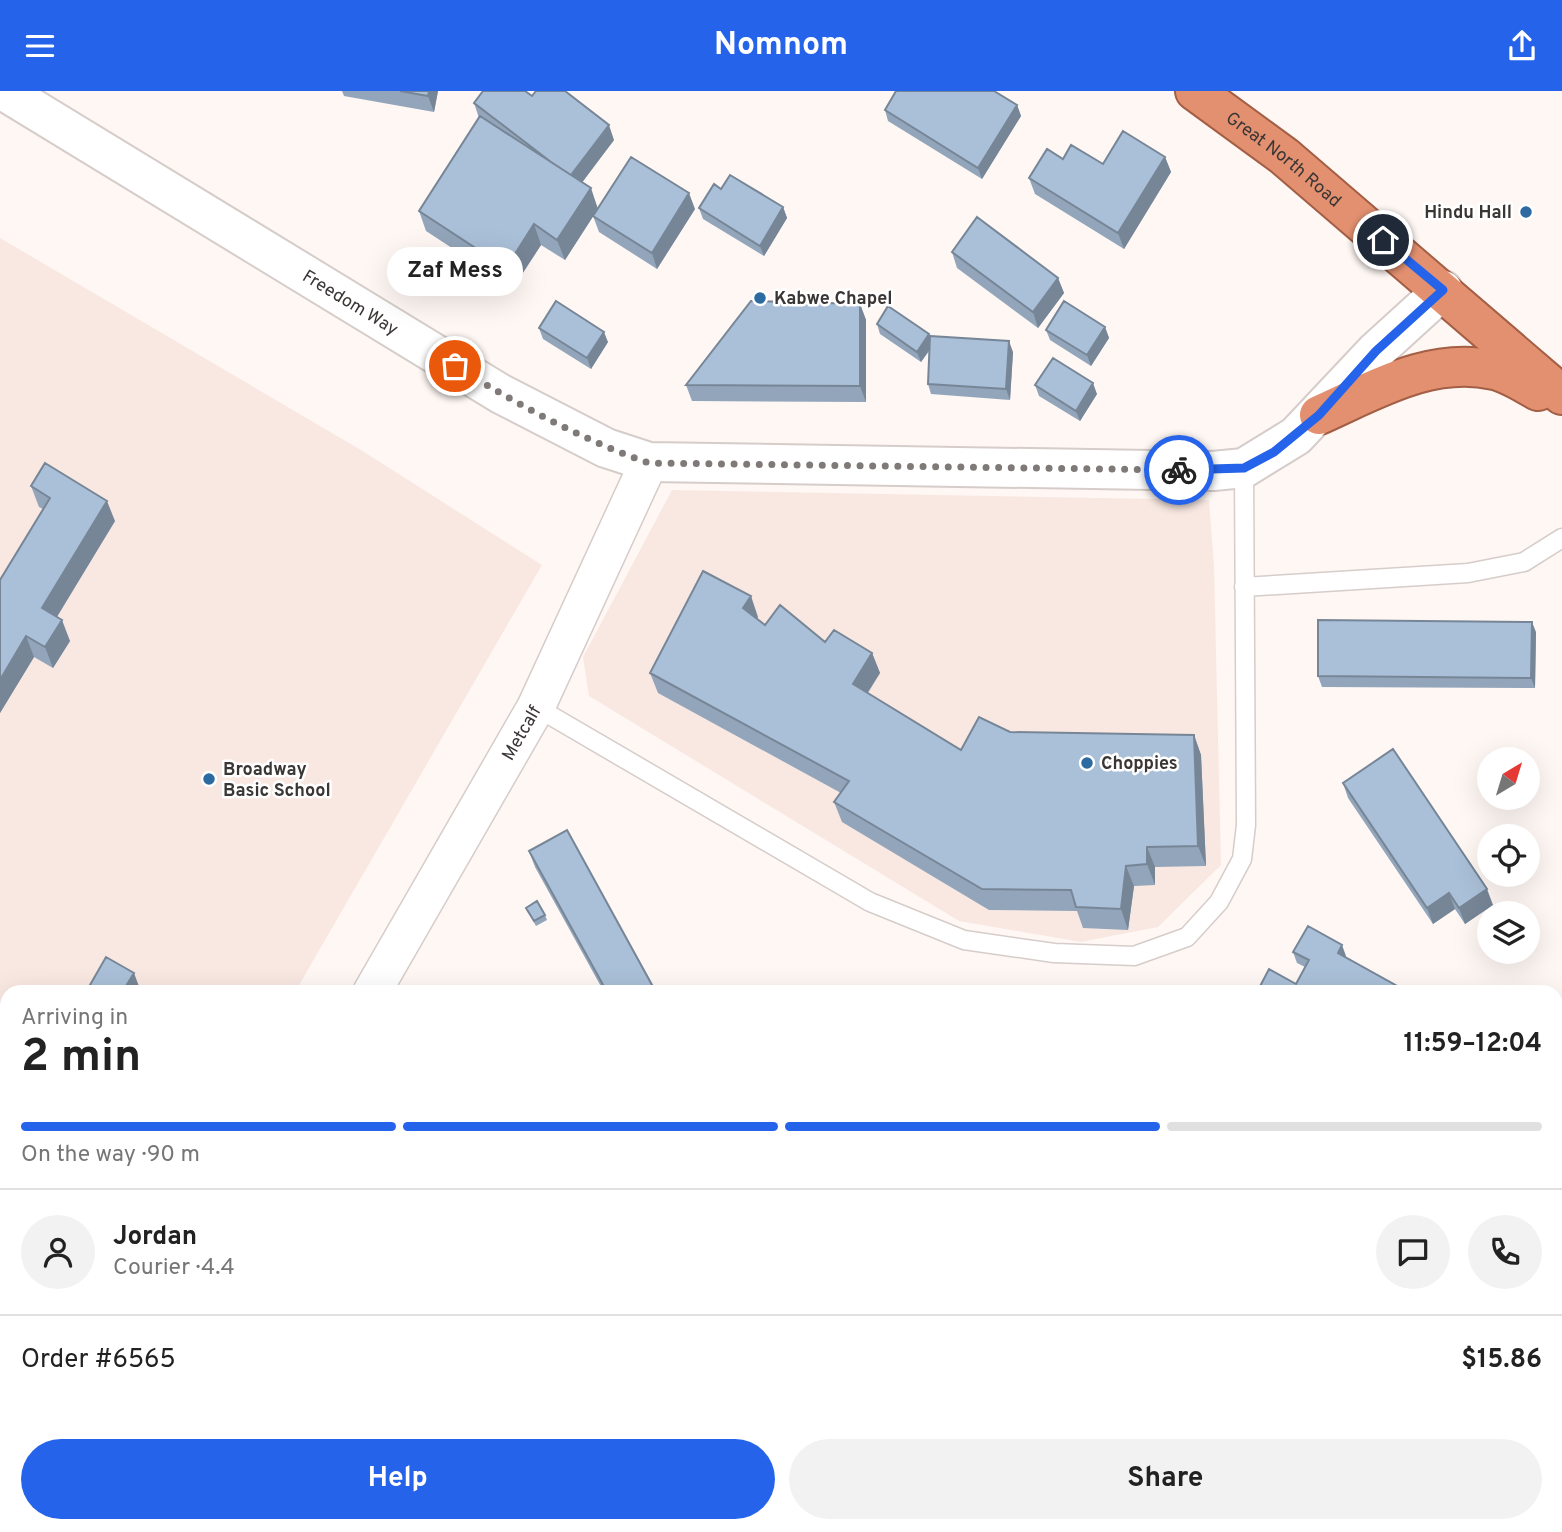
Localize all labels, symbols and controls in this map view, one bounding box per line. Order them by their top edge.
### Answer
text: Nomnom [714,26,848,66]
icon: menu [21,27,59,65]
icon: share [1503,27,1541,65]
street label: Great North Road [1221,107,1345,213]
place label: Hindu Hall [1424,202,1512,225]
marker: Hindu Hall [1518,204,1534,220]
pin [1353,210,1413,270]
icon: home [1364,221,1402,259]
callout: Zaf Mess [387,247,523,296]
text: Zaf Mess [407,257,503,286]
street label: Freedom Way [298,266,402,342]
place label: Kabwe Chapel [774,288,892,311]
marker: Kabwe Chapel [752,290,768,306]
pin [425,336,485,396]
icon: bag [436,347,474,385]
courier [1144,435,1214,505]
icon: bike [1160,451,1198,489]
street label: Metcalf [498,702,547,765]
north arrow [1477,747,1540,810]
map controls [1477,747,1540,964]
place label: Choppies [1101,753,1178,776]
marker: Choppies [1079,755,1095,771]
place label: Broadway Basic School [223,759,331,803]
marker: Broadway Basic School [201,771,217,787]
button: locate [1477,824,1540,887]
button: layers [1477,901,1540,964]
text: Arriving in [21,1004,128,1033]
text: 11:59–12:04 [1404,1028,1542,1061]
text: 2 min [21,1029,141,1088]
text: On the way · 90 m [21,1141,200,1170]
button: person [21,1215,95,1289]
button: chat [1376,1215,1450,1289]
button: phone [1468,1215,1542,1289]
text: Jordan [113,1221,197,1254]
text: Courier · 4.4 [113,1254,235,1283]
text: Order #6565 [21,1344,176,1377]
text: $15.86 [1461,1344,1542,1377]
button: Help [21,1439,775,1519]
button: Share [789,1439,1542,1519]

